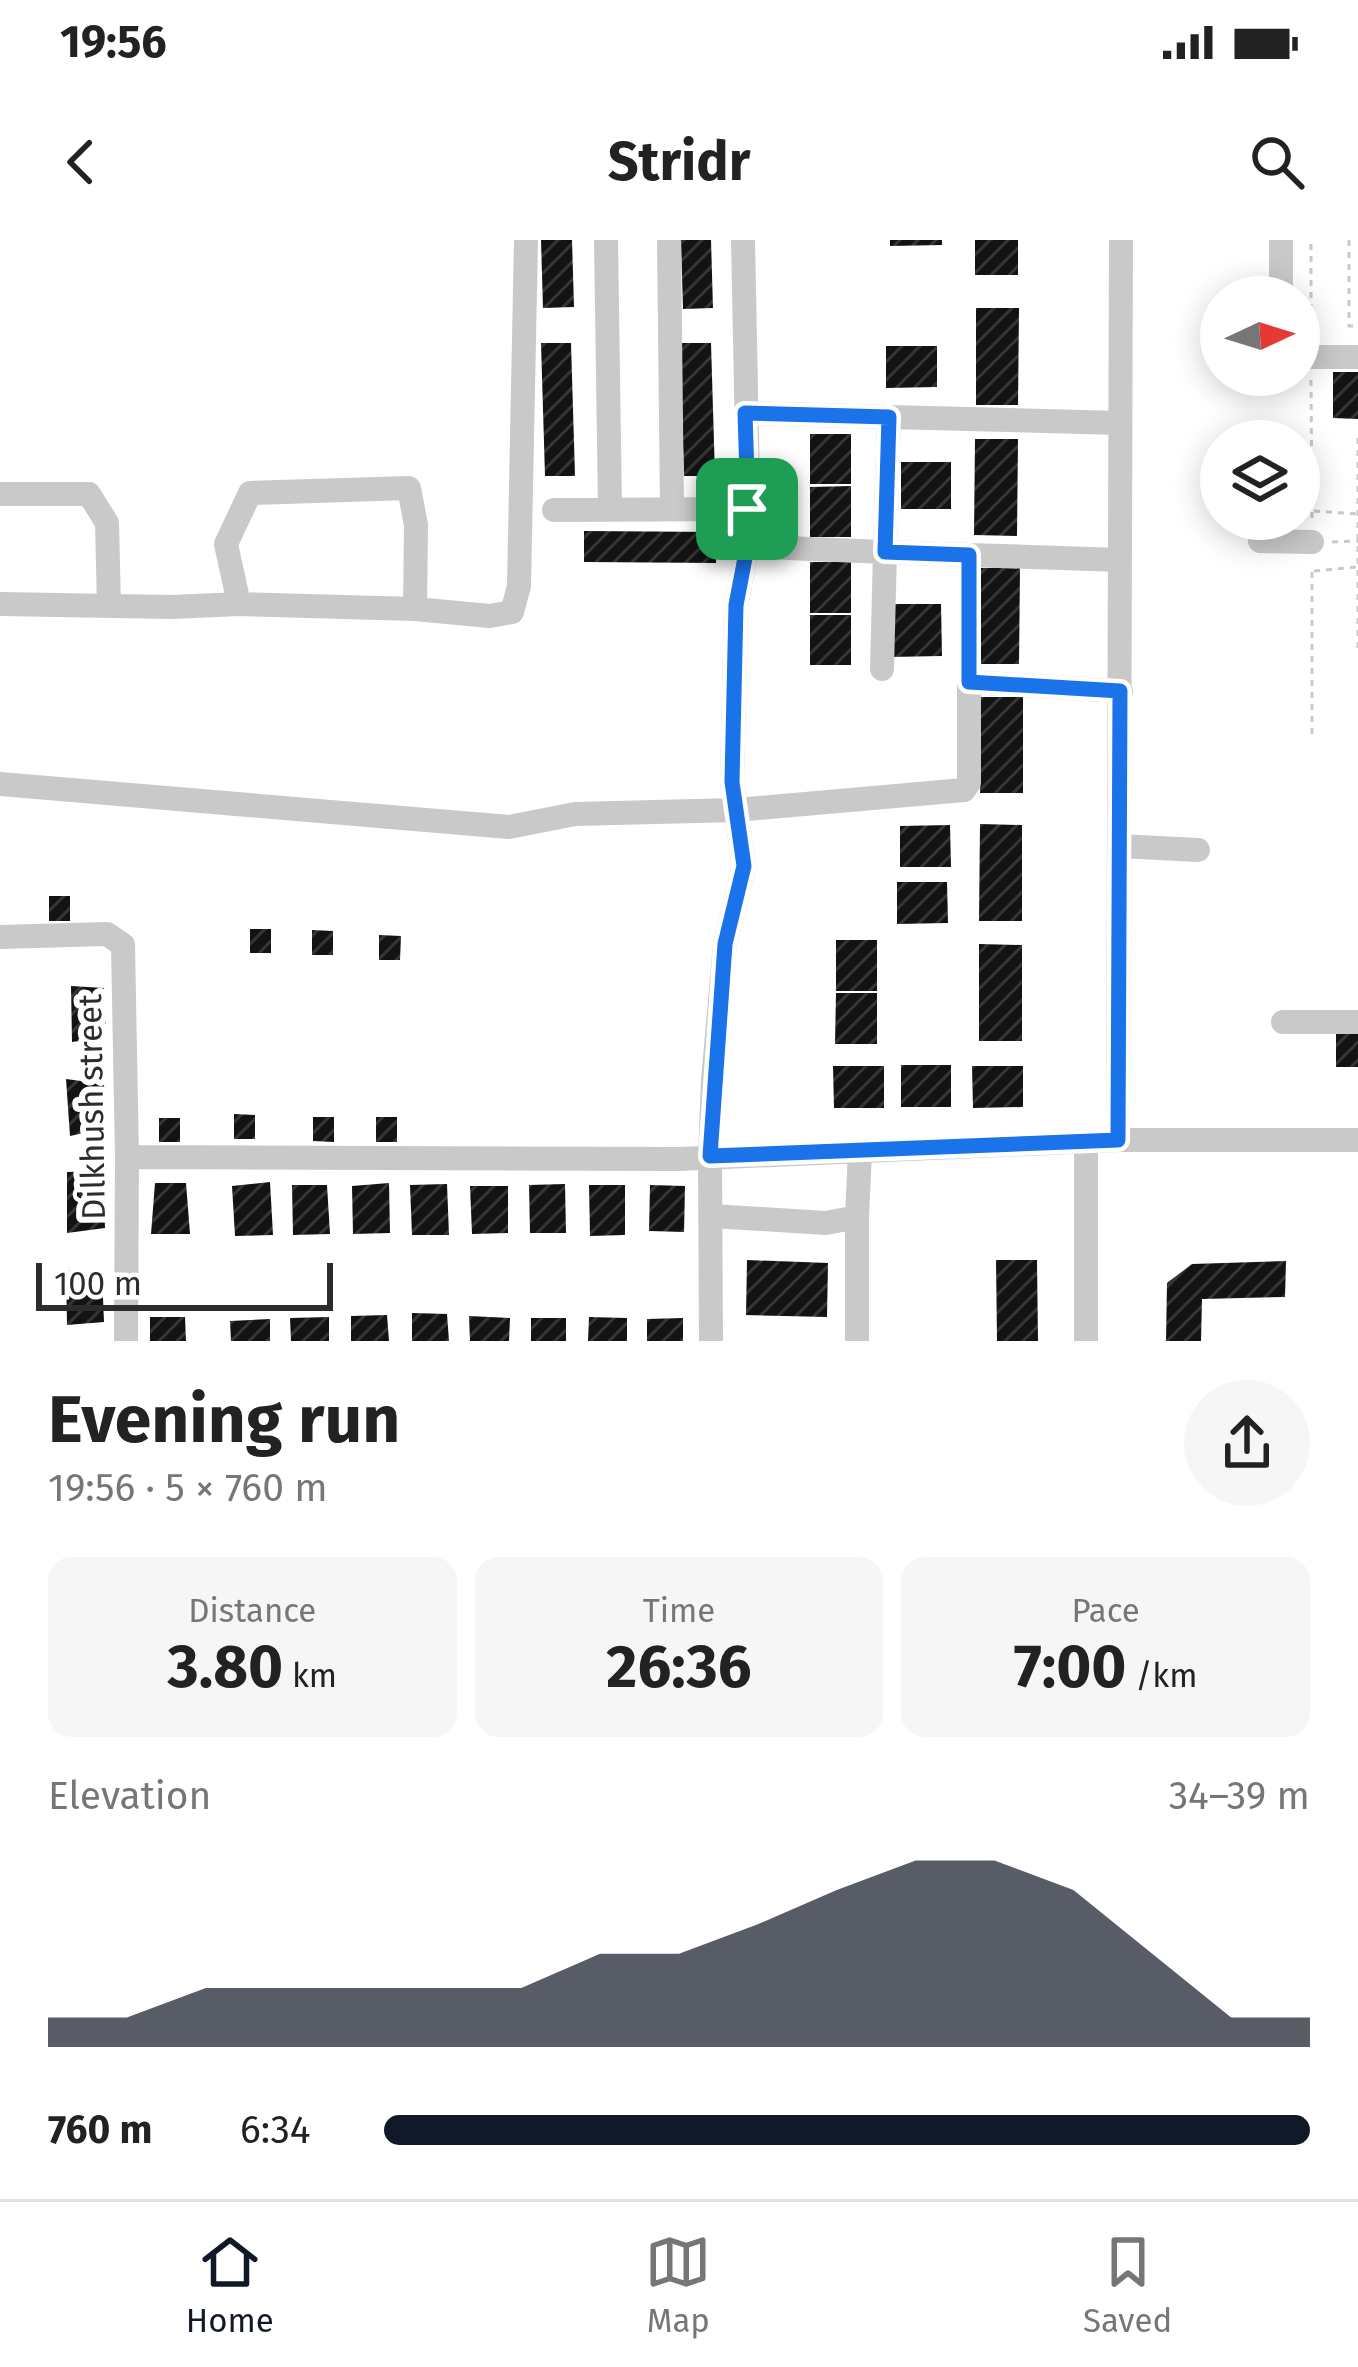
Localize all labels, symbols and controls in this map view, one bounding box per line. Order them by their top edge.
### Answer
text: 19:56 [60,15,167,69]
icon: back [48,129,114,195]
icon: search [1244,129,1310,195]
text: Stridr [608,130,750,194]
north arrow [1200,276,1320,396]
map controls [1200,276,1320,540]
button: layers [1200,420,1320,540]
pin [696,458,798,560]
icon: arrive [714,476,780,542]
street label: Dilkhush street [70,994,114,1220]
scale bar [36,1257,333,1310]
text: 100 m [54,1264,142,1304]
text: Evening run [48,1380,400,1459]
button: share [1184,1380,1310,1506]
text: 19:56 · 5 × 760 m [48,1465,328,1511]
text: Distance [188,1591,316,1631]
text: Time [643,1591,715,1631]
text: Pace [1071,1591,1140,1631]
text: 3.80 [168,1631,283,1703]
text: 26:36 [606,1631,752,1703]
text: 7:00 [1014,1631,1126,1703]
text: km [283,1656,337,1696]
text: /km [1126,1656,1198,1696]
text: Elevation [48,1773,211,1819]
text: 34–39 m [1169,1773,1310,1819]
text: 760 m [48,2107,153,2153]
text: 6:34 [240,2107,311,2153]
tab: Home [186,2229,274,2341]
tab: Map [645,2229,711,2341]
tab: Saved [1083,2229,1172,2341]

